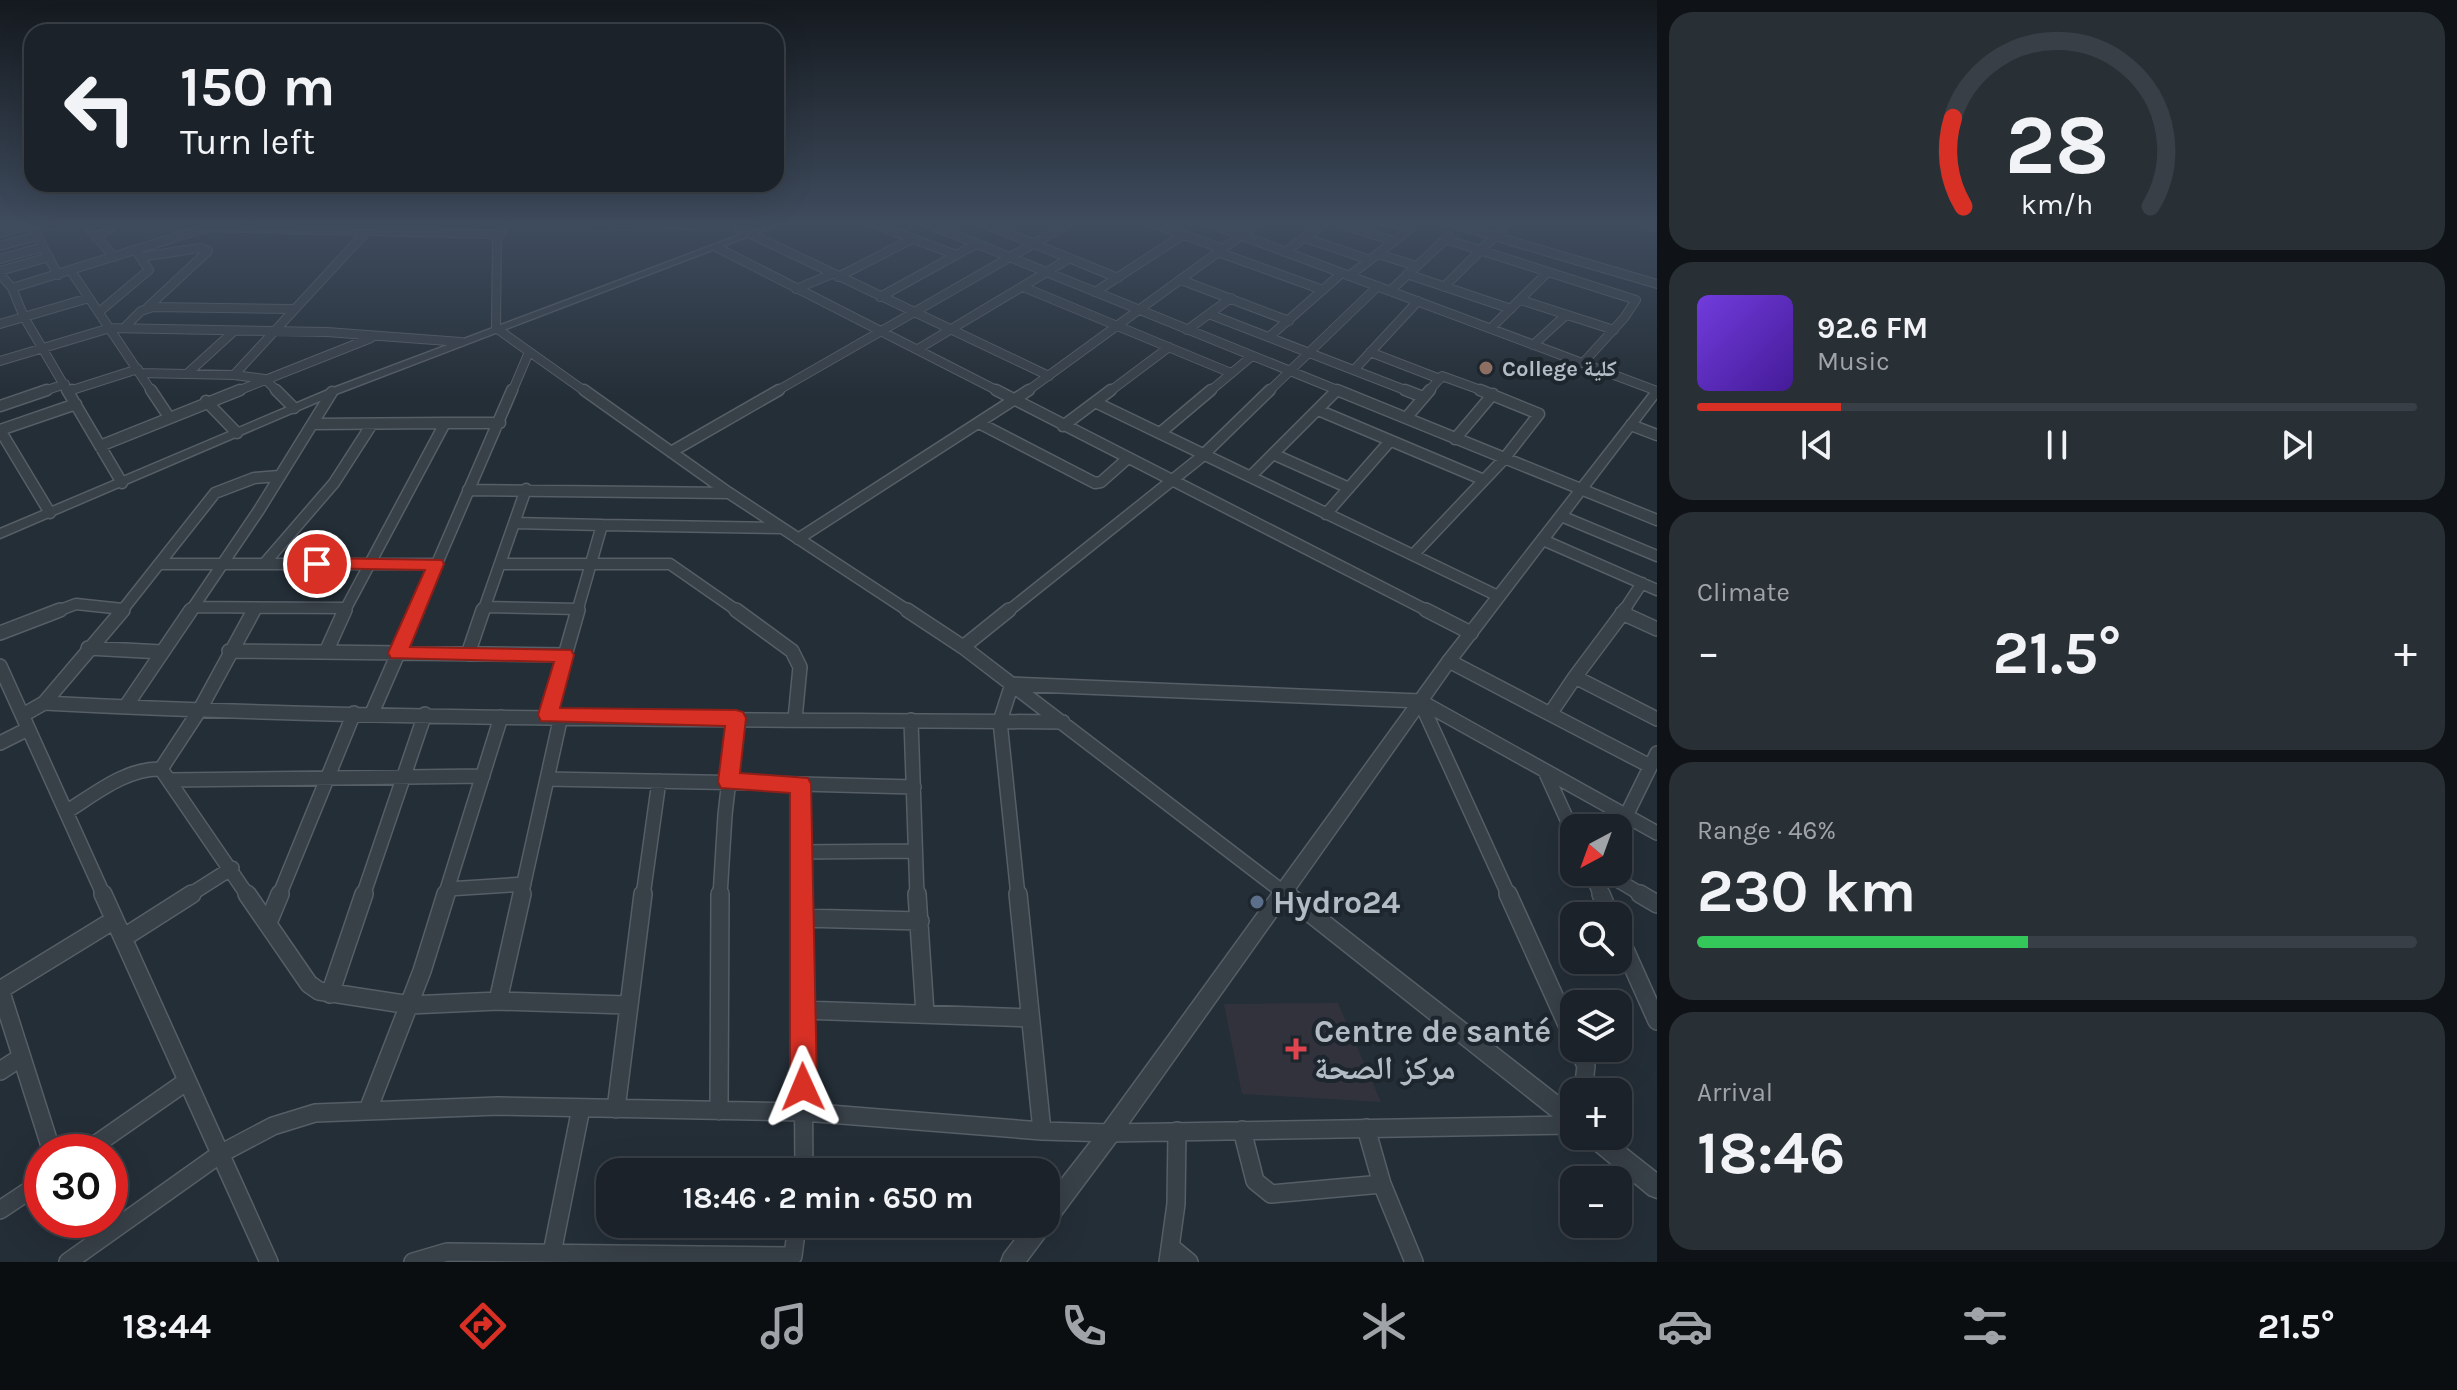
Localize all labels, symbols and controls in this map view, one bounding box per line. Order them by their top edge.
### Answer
text: 150 m [180,54,335,119]
icon: left [48,56,152,160]
text: 28 [2005,97,2109,194]
text: Turn left [180,121,315,163]
text: km/h [2021,188,2093,221]
text: 92.6 FM [1817,310,1928,346]
text: Music [1817,346,1890,377]
place label: College كلية [1502,356,1617,382]
marker: College كلية [1477,359,1495,377]
icon: previous [1795,423,1839,467]
icon: pause [2035,423,2079,467]
icon: next [2275,423,2319,467]
pin [283,530,351,598]
icon: arrive [295,542,339,586]
text: Climate [1697,577,1790,608]
text: 21.5° [1993,618,2121,688]
text: − [1697,627,1720,678]
text: + [2394,627,2417,678]
north arrow [1560,814,1632,886]
map controls [1560,814,1632,1238]
text: Range · 46% [1697,815,1836,846]
text: 230 km [1697,856,1916,926]
place label: Hydro24 [1273,884,1400,921]
marker: Hydro24 [1248,893,1266,911]
button: search [1560,902,1632,974]
button: layers [1560,990,1632,1062]
place label: Centre de santé مركز الصحة [1314,1013,1551,1087]
marker: Centre de santé مركز الصحة [1285,1038,1307,1060]
position arrow [761,1045,845,1129]
text: Arrival [1697,1077,1773,1108]
button: + [1560,1078,1632,1150]
text: 18:46 [1697,1118,1845,1188]
speed limit sign: 30 [24,1134,128,1238]
button: − [1560,1166,1632,1238]
text: 18:46 · 2 min · 650 m [683,1180,973,1216]
icon: directions [455,1298,511,1354]
icon: music [756,1298,812,1354]
icon: phone [1056,1298,1112,1354]
icon: climate [1356,1298,1412,1354]
icon: car [1657,1298,1713,1354]
icon: filters [1957,1298,2013,1354]
text: 18:44 [122,1305,211,1347]
text: 21.5° [2257,1305,2335,1347]

